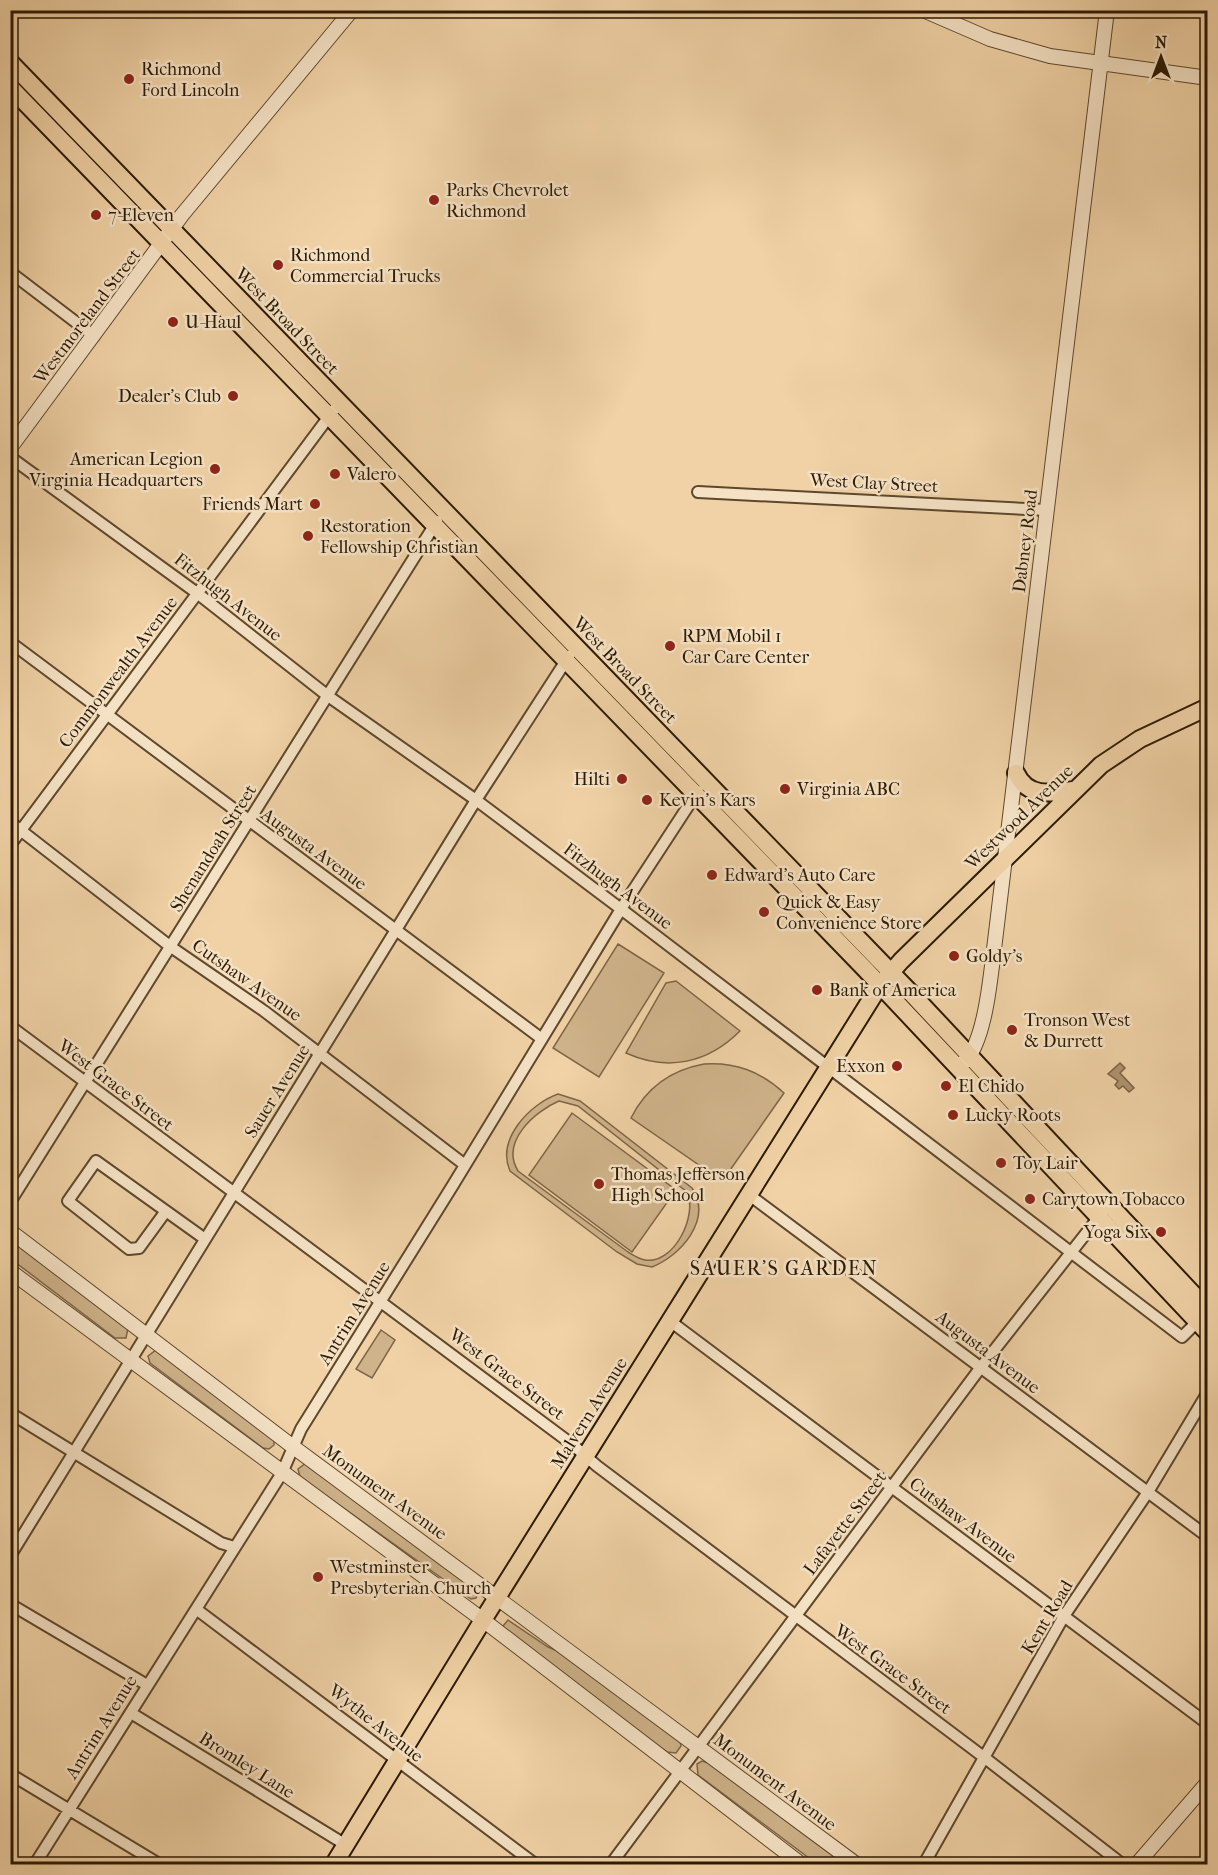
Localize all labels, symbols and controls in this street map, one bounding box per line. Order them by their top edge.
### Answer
north arrow [1131,27,1191,87]
text: N [1155,33,1168,52]
place label: Richmond Ford Lincoln [141,59,240,101]
marker: Richmond Ford Lincoln [122,72,136,86]
place label: Parks Chevrolet Richmond [446,180,569,222]
marker: Parks Chevrolet Richmond [427,193,441,207]
place label: 7-Eleven [108,205,174,226]
marker: 7-Eleven [89,208,103,222]
street label: Westmoreland Street [29,244,145,389]
place label: Richmond Commercial Trucks [290,245,441,287]
marker: Richmond Commercial Trucks [271,258,285,272]
street label: West Broad Street [230,263,343,379]
place label: U-Haul [185,312,241,333]
marker: U-Haul [166,315,180,329]
place label: Dealer's Club [118,386,221,407]
marker: Dealer's Club [226,389,240,403]
place label: American Legion Virginia Headquarters [28,449,204,491]
marker: American Legion Virginia Headquarters [208,462,222,476]
place label: Valero [346,464,396,485]
marker: Valero [328,467,342,481]
street label: West Clay Street [808,470,939,497]
street label: Dabney Road [1009,488,1042,594]
place label: Friends Mart [202,494,304,515]
marker: Friends Mart [308,497,322,511]
place label: Restoration Fellowship Christian [320,516,479,558]
marker: Restoration Fellowship Christian [301,529,315,543]
street label: Fitzhugh Avenue [170,549,286,646]
street label: Commonwealth Avenue [55,593,182,752]
street label: West Broad Street [568,612,681,728]
place label: RPM Mobil 1 Car Care Center [682,626,809,668]
marker: RPM Mobil 1 Car Care Center [663,639,677,653]
street label: Westwood Avenue [960,761,1078,875]
place label: Hilti [574,769,611,790]
marker: Hilti [615,772,629,786]
place label: Virginia ABC [796,779,900,800]
street label: Shenandoah Street [166,780,261,916]
marker: Virginia ABC [778,782,792,796]
place label: Kevin's Kars [659,790,756,811]
marker: Kevin's Kars [640,793,654,807]
street label: Augusta Avenue [256,804,371,895]
street label: Fitzhugh Avenue [559,839,676,934]
place label: Edward's Auto Care [724,865,876,886]
marker: Edward's Auto Care [705,868,719,882]
place label: Quick & Easy Convenience Store [776,892,922,934]
marker: Quick & Easy Convenience Store [757,905,771,919]
street label: Cutshaw Avenue [188,935,306,1026]
place label: Goldy's [966,946,1023,967]
marker: Goldy's [947,949,961,963]
place label: Bank of America [829,980,957,1001]
marker: Bank of America [810,983,824,997]
place label: Tronson West & Durrett [1024,1010,1131,1052]
marker: Tronson West & Durrett [1005,1023,1019,1037]
street label: West Grace Street [53,1035,178,1136]
street label: Sauer Avenue [240,1041,315,1142]
place label: Exxon [836,1056,886,1077]
marker: Exxon [890,1059,904,1073]
place label: El Chido [958,1076,1024,1097]
marker: El Chido [939,1079,953,1093]
place label: Lucky Roots [965,1105,1061,1126]
marker: Lucky Roots [946,1108,960,1122]
place label: Toy Lair [1013,1153,1078,1174]
marker: Toy Lair [994,1156,1008,1170]
place label: Thomas Jefferson High School [611,1164,745,1206]
marker: Thomas Jefferson High School [592,1177,606,1191]
place label: Carytown Tobacco [1042,1189,1185,1210]
marker: Carytown Tobacco [1023,1192,1037,1206]
place label: Yoga Six [1083,1222,1150,1243]
marker: Yoga Six [1154,1225,1168,1239]
street label: Antrim Avenue [314,1257,395,1370]
district label: SAUER'S GARDEN [690,1257,878,1280]
street label: Augusta Avenue [931,1306,1044,1398]
street label: West Grace Street [444,1324,569,1425]
street label: Malvern Avenue [547,1354,632,1473]
street label: Monument Avenue [319,1440,451,1544]
street label: Lafayette Street [800,1467,892,1579]
street label: Cutshaw Avenue [905,1473,1020,1568]
place label: Westminster Presbyterian Church [329,1557,491,1599]
marker: Westminster Presbyterian Church [311,1570,325,1584]
street label: Kent Road [1017,1576,1078,1658]
street label: West Grace Street [829,1619,956,1719]
street label: Antrim Avenue [61,1671,142,1784]
street label: Wythe Avenue [323,1679,427,1767]
street label: Bromley Lane [195,1728,298,1803]
street label: Monument Avenue [709,1729,840,1835]

